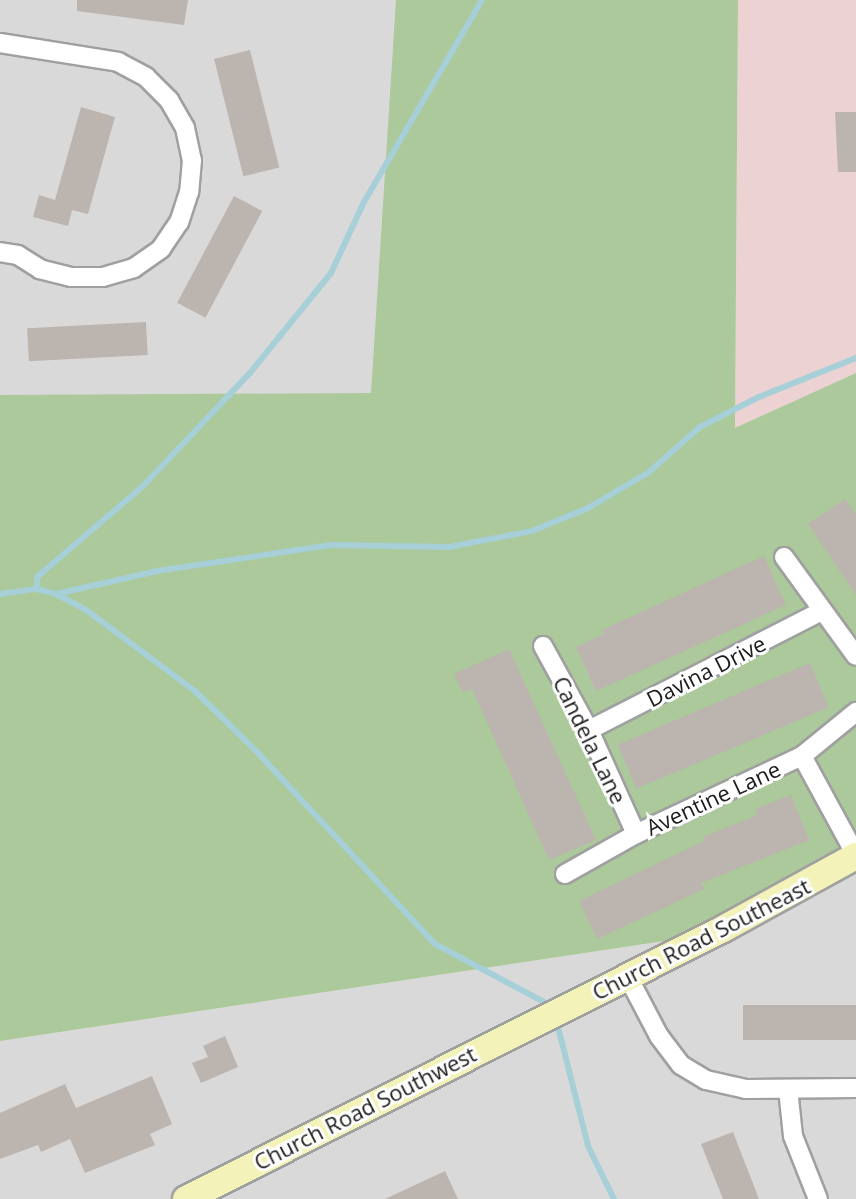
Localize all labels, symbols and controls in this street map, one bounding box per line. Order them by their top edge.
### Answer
street label: Davina Drive [642,630,770,712]
street label: Candela Lane [548,672,632,808]
street label: Aventine Lane [642,755,784,841]
street label: Church Road Southeast [588,873,814,1005]
street label: Church Road Southwest [250,1040,480,1176]

